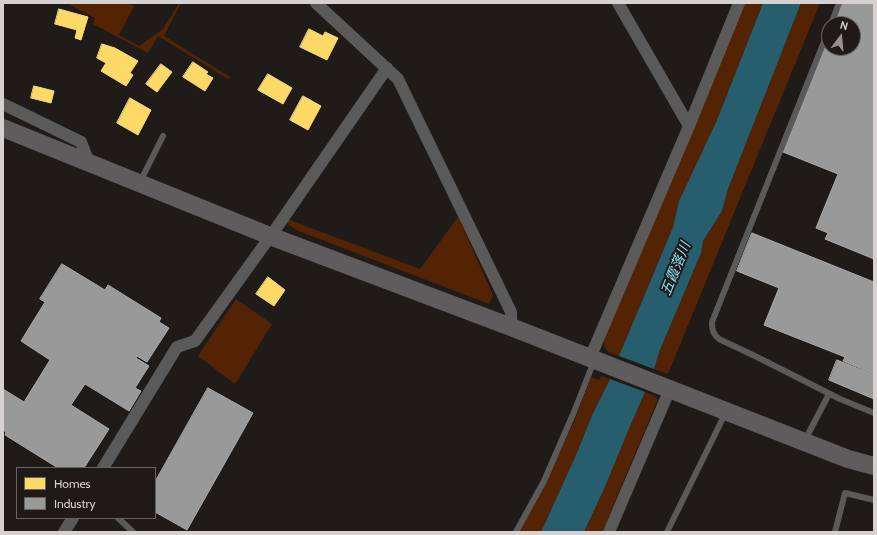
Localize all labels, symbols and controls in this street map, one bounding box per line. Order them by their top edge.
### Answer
north arrow [821,16,861,56]
text: N [838,18,850,33]
water label: 五霞落川 [658,240,694,298]
legend [16,467,156,519]
text: Homes [54,476,91,491]
text: Industry [54,496,95,511]

